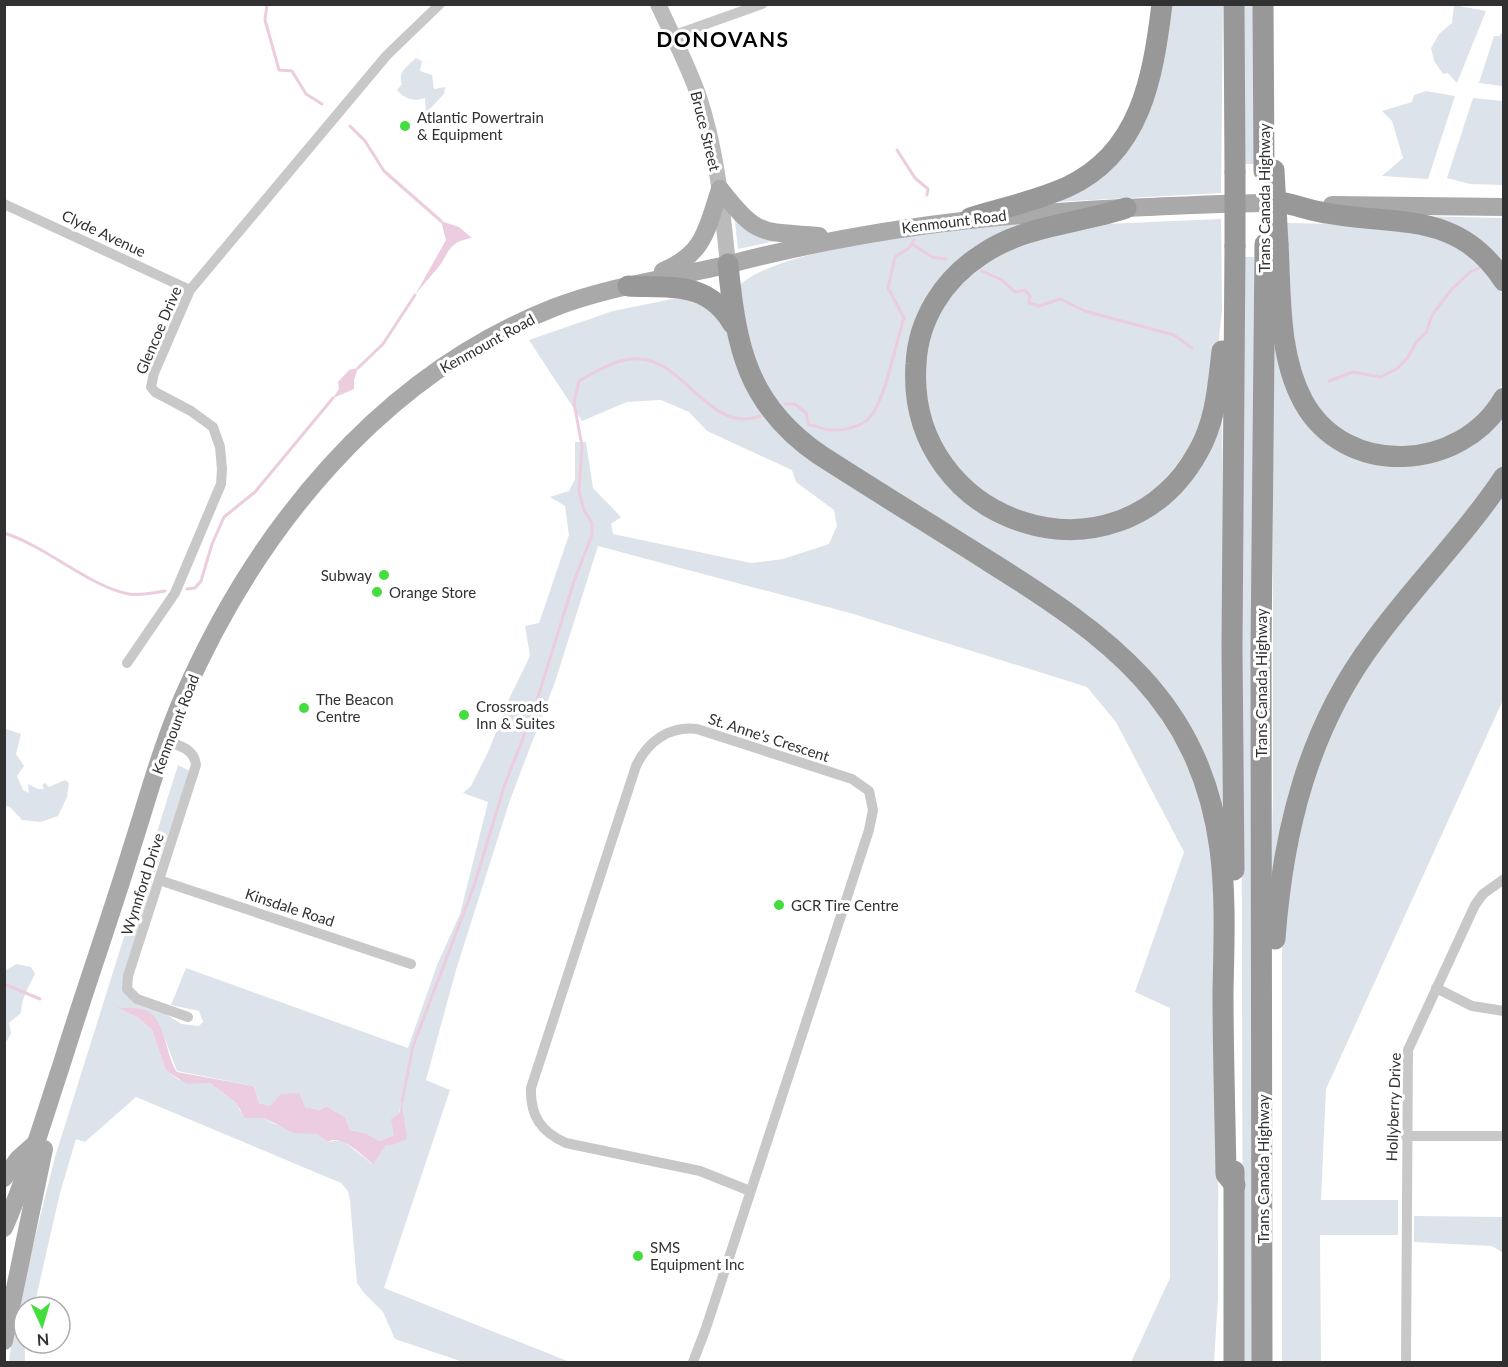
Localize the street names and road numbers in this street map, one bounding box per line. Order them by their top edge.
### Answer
street label: Bruce Street [687,89,725,173]
street label: Trans Canada Highway [1255,123,1273,273]
street label: Clyde Avenue [59,206,149,260]
street label: Kenmount Road [900,206,1008,236]
street label: Glencoe Drive [131,283,185,377]
street label: Kenmount Road [436,310,538,376]
street label: Trans Canada Highway [1252,608,1270,758]
street label: Kenmount Road [148,671,202,777]
street label: St. Anne's Crescent [706,709,832,765]
street label: Wynnford Drive [117,831,167,937]
street label: Kinsdale Road [243,884,337,930]
street label: Hollyberry Drive [1382,1052,1404,1162]
street label: Trans Canada Highway [1254,1094,1272,1244]

